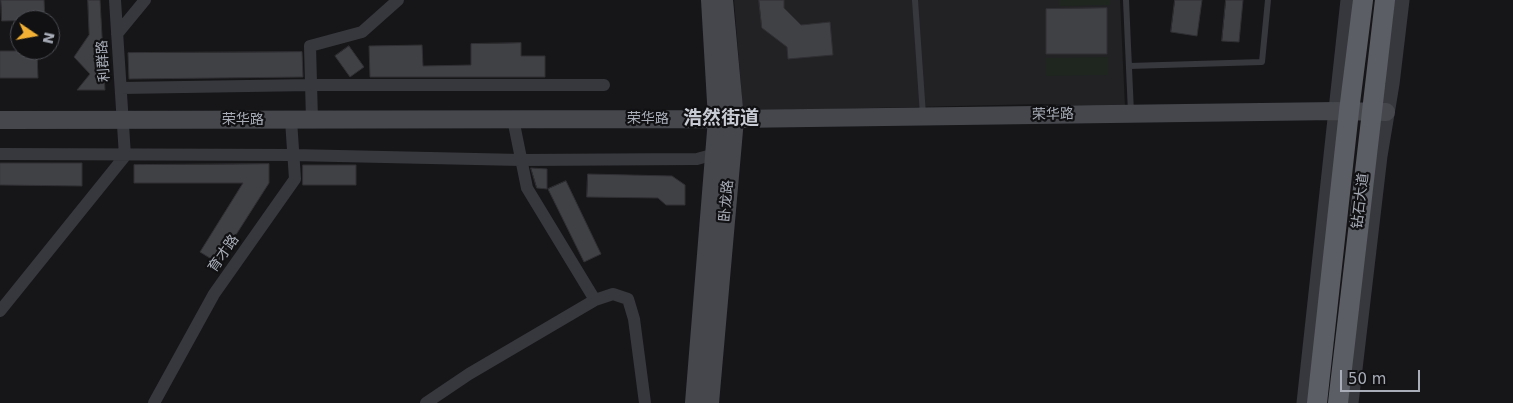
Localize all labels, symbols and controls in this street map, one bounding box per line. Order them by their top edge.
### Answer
north arrow [10,10,60,60]
text: N [40,31,58,45]
street label: 利群路 [94,39,114,83]
street label: 荣华路 [1032,106,1074,124]
district label: 浩然街道 [683,108,759,130]
street label: 荣华路 [627,111,669,127]
street label: 荣华路 [222,112,264,128]
street label: 钻石大道 [1349,172,1373,230]
street label: 卧龙路 [717,179,737,223]
street label: 育才路 [205,232,243,276]
scale bar [1343,360,1423,392]
text: 50 m [1348,370,1386,388]

